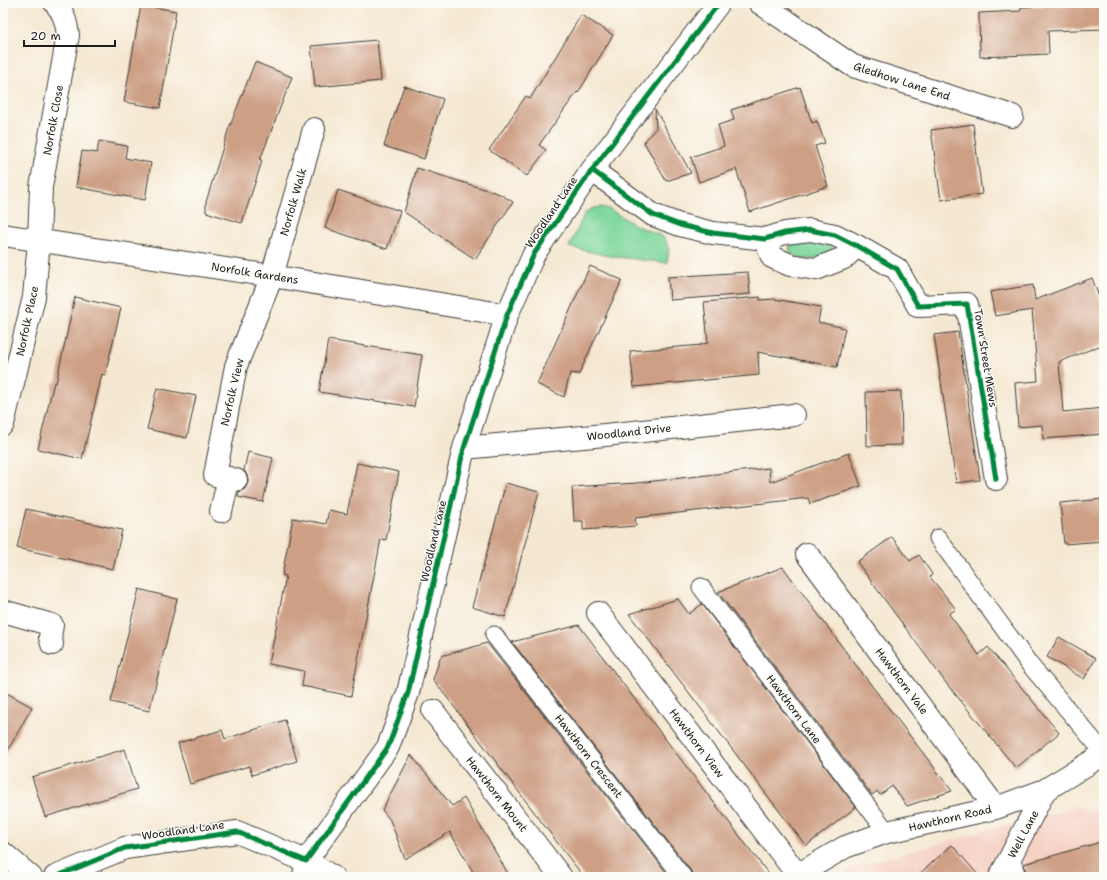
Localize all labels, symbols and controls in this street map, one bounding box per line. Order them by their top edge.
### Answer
scale bar [24,22,115,48]
text: 20 m [30,28,61,44]
street label: Gledhow Lane End [852,59,952,104]
street label: Norfolk Close [40,84,67,156]
street label: Norfolk Walk [277,166,310,238]
street label: Woodland Lane [522,173,581,251]
street label: Norfolk Gardens [210,259,300,288]
street label: Norfolk Place [13,285,42,358]
street label: Town Street Mews [970,308,1001,408]
street label: Norfolk View [217,356,248,428]
street label: Woodland Drive [586,421,672,444]
street label: Woodland Lane [417,499,450,584]
street label: Hawthorn Vale [872,645,932,718]
street label: Hawthorn Lane [763,672,825,747]
street label: Hawthorn View [666,706,728,781]
street label: Hawthorn Crescent [551,711,626,801]
street label: Hawthorn Mount [462,753,531,835]
street label: Hawthorn Road [907,802,993,835]
street label: Well Lane [1005,808,1042,861]
street label: Woodland Lane [141,817,226,844]

